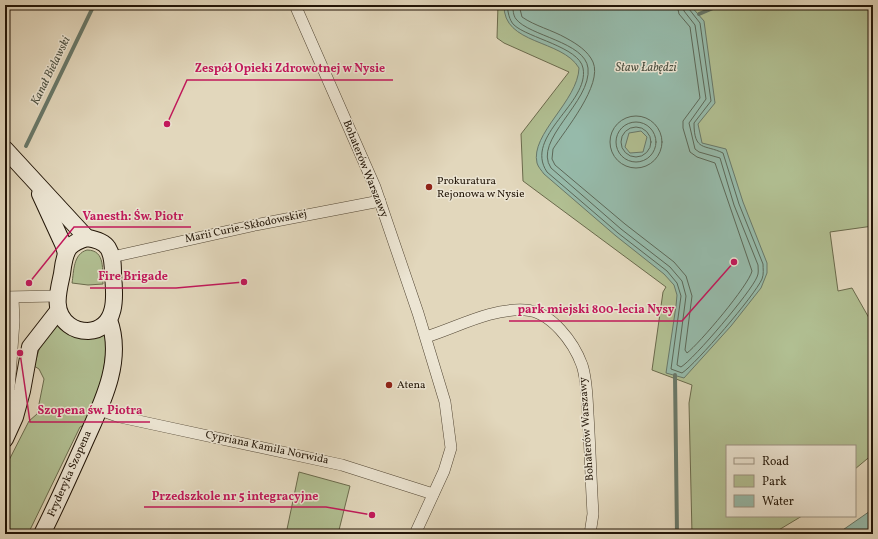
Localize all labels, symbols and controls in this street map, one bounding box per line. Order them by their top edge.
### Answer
water label: Kanał Bielawski [27,33,75,108]
callout: Zespół Opieki Zdrowotnej w Nysie [187,56,393,80]
water label: Staw Łabędzi [616,60,678,76]
text: Zespół Opieki Zdrowotnej w Nysie [195,61,385,77]
street label: Bohaterów Warszawy [339,118,391,220]
place label: Prokuratura Rejonowa w Nysie [437,174,524,202]
marker: Prokuratura Rejonowa w Nysie [424,182,434,192]
callout: Vanesth: Św. Piotr [74,203,191,227]
street label: Marii Curie-Skłodowskiej [184,207,308,247]
text: Vanesth: Św. Piotr [83,208,184,225]
callout: Fire Brigade [90,264,176,288]
text: Fire Brigade [98,269,168,285]
callout: park miejski 800-lecia Nysy [509,297,682,321]
text: park miejski 800-lecia Nysy [517,302,675,318]
street label: Bohaterów Warszawy [576,377,598,481]
place label: Atena [397,378,426,393]
marker: Atena [384,380,394,390]
callout: Szopena św. Piotra [30,398,150,422]
text: Szopena św. Piotra [38,403,143,419]
street label: Fryderyka Szopena [44,428,96,520]
street label: Cypriana Kamila Norwida [204,428,331,469]
legend [726,445,856,517]
text: Road [762,454,789,470]
text: Park [762,474,787,490]
callout: Przedszkole nr 5 integracyjne [144,483,326,507]
text: Przedszkole nr 5 integracyjne [152,489,318,505]
text: Water [762,494,794,510]

